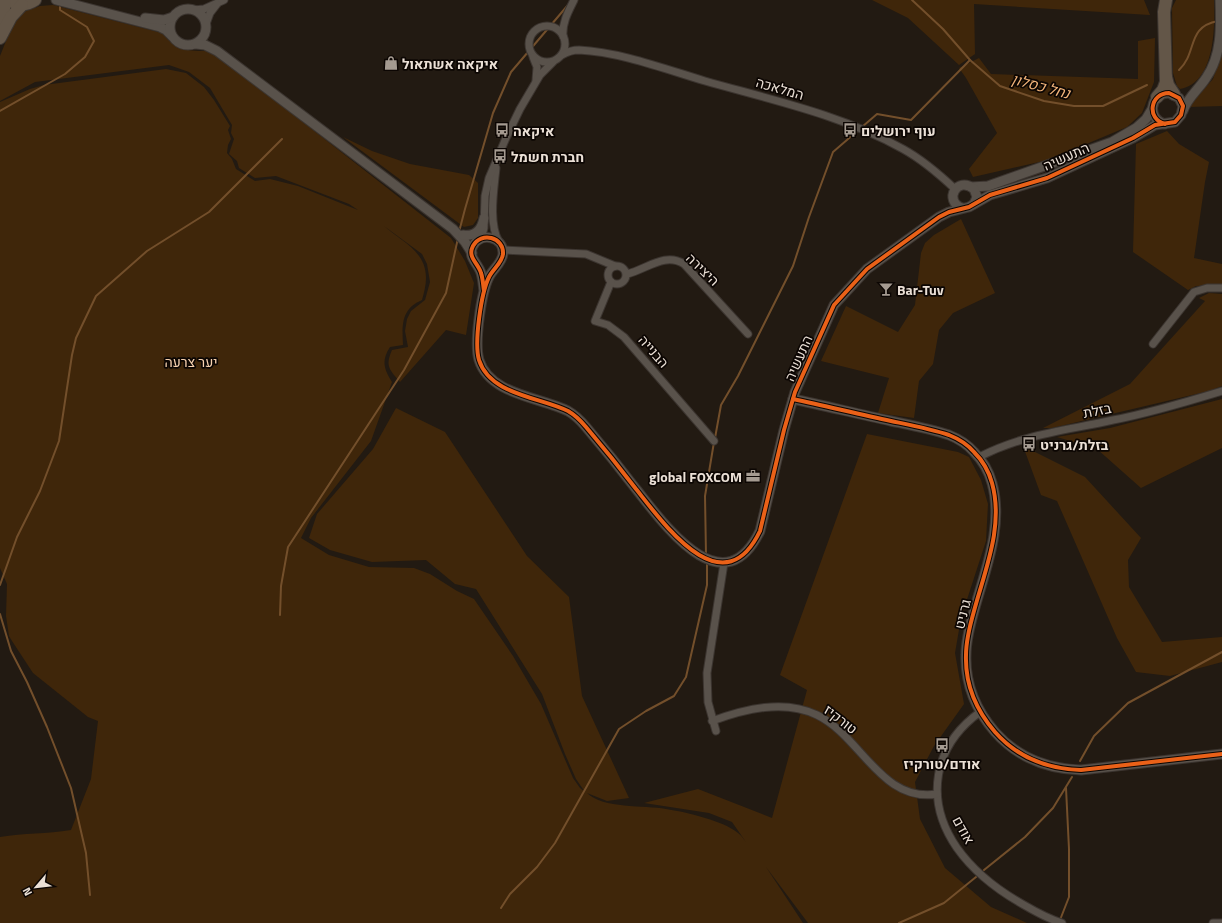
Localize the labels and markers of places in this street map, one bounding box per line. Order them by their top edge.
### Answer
place label: איקאה אשתאול [402,53,498,74]
shop icon: איקאה אשתאול [383,55,399,71]
place label: איקאה [513,120,554,141]
place label: עוף ירושלים [861,120,936,141]
bus stop icon: איקאה [494,122,510,138]
bus stop icon: עוף ירושלים [842,122,858,138]
place label: חברת חשמל [511,146,584,167]
bus stop icon: חברת חשמל [492,148,508,164]
place label: Bar-Tuv [897,279,944,300]
bar icon: Bar-Tuv [878,281,894,297]
place label: בזלת/גרניט [1040,434,1109,455]
bus stop icon: בזלת/גרניט [1021,436,1037,452]
place label: global FOXCOM [649,466,742,487]
office icon: global FOXCOM [745,468,761,484]
bus stop icon: אודם/טורקיז [934,737,950,753]
place label: אודם/טורקיז [903,753,981,774]

